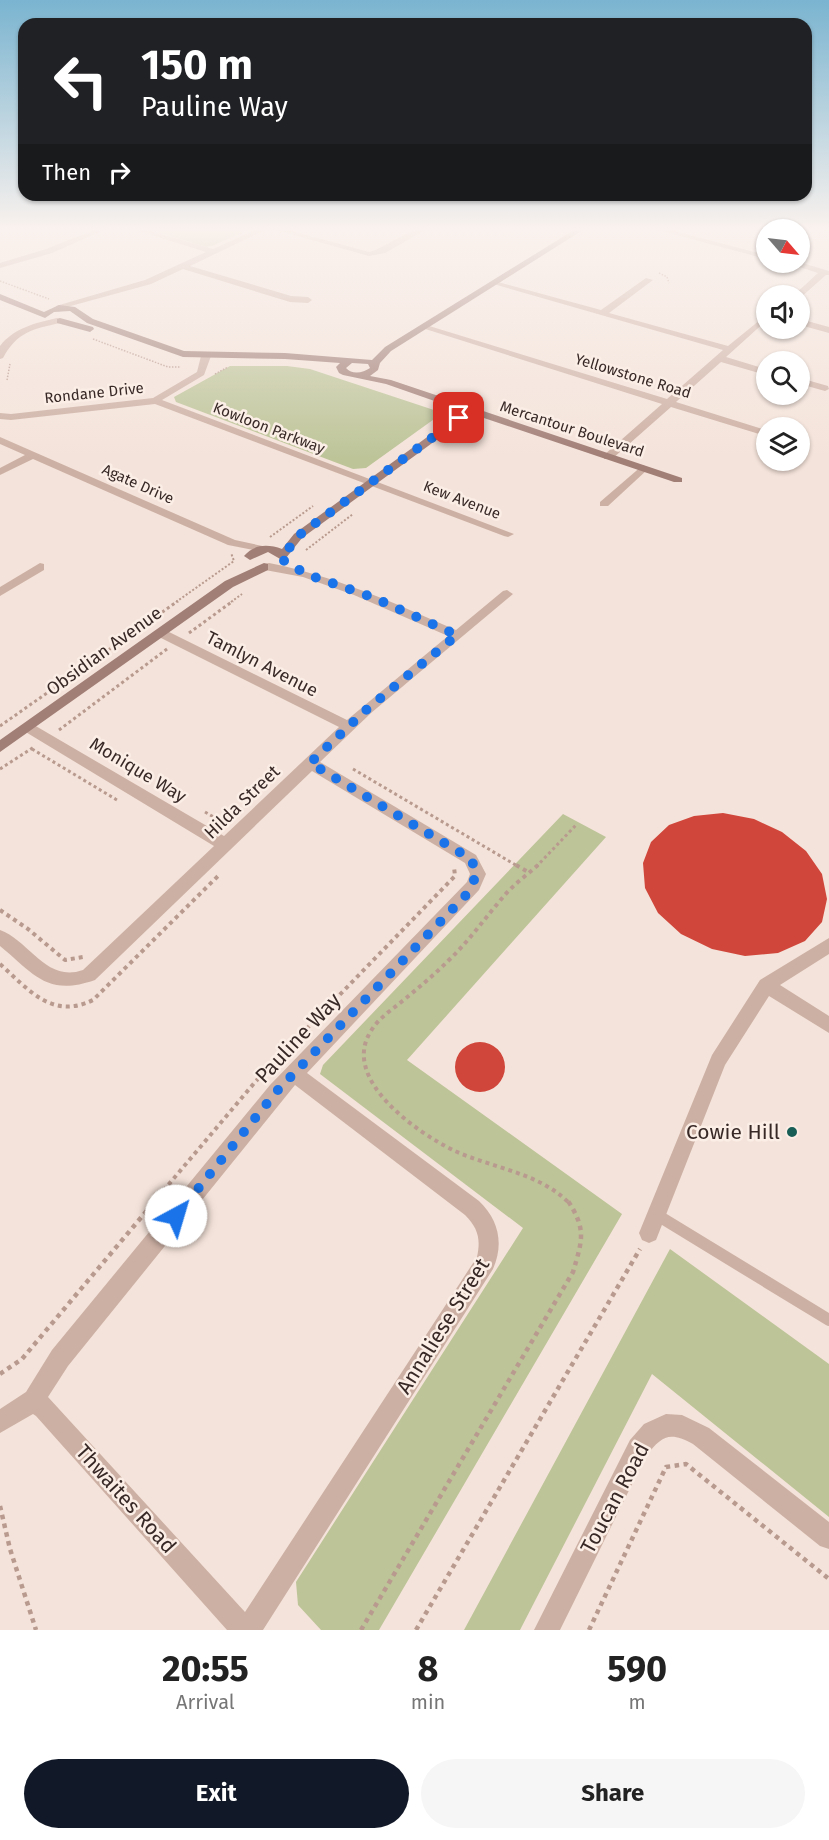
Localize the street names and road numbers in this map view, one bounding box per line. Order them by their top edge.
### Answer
street label: Yellowstone Road [573,350,693,402]
street label: Rondane Drive [44,379,144,407]
street label: Mercantour Boulevard [498,397,646,461]
street label: Kowloon Parkway [211,398,328,458]
street label: Agate Drive [99,460,177,508]
street label: Kew Avenue [421,477,503,523]
street label: Obsidian Avenue [42,602,166,700]
street label: Tamlyn Avenue [202,626,322,702]
street label: Monique Way [86,733,190,807]
street label: Hilda Street [200,760,285,843]
street label: Pauline Way [250,987,347,1089]
street label: Annaliese Street [391,1253,495,1399]
street label: Toucan Road [575,1438,655,1558]
street label: Thwaites Road [70,1439,182,1559]

